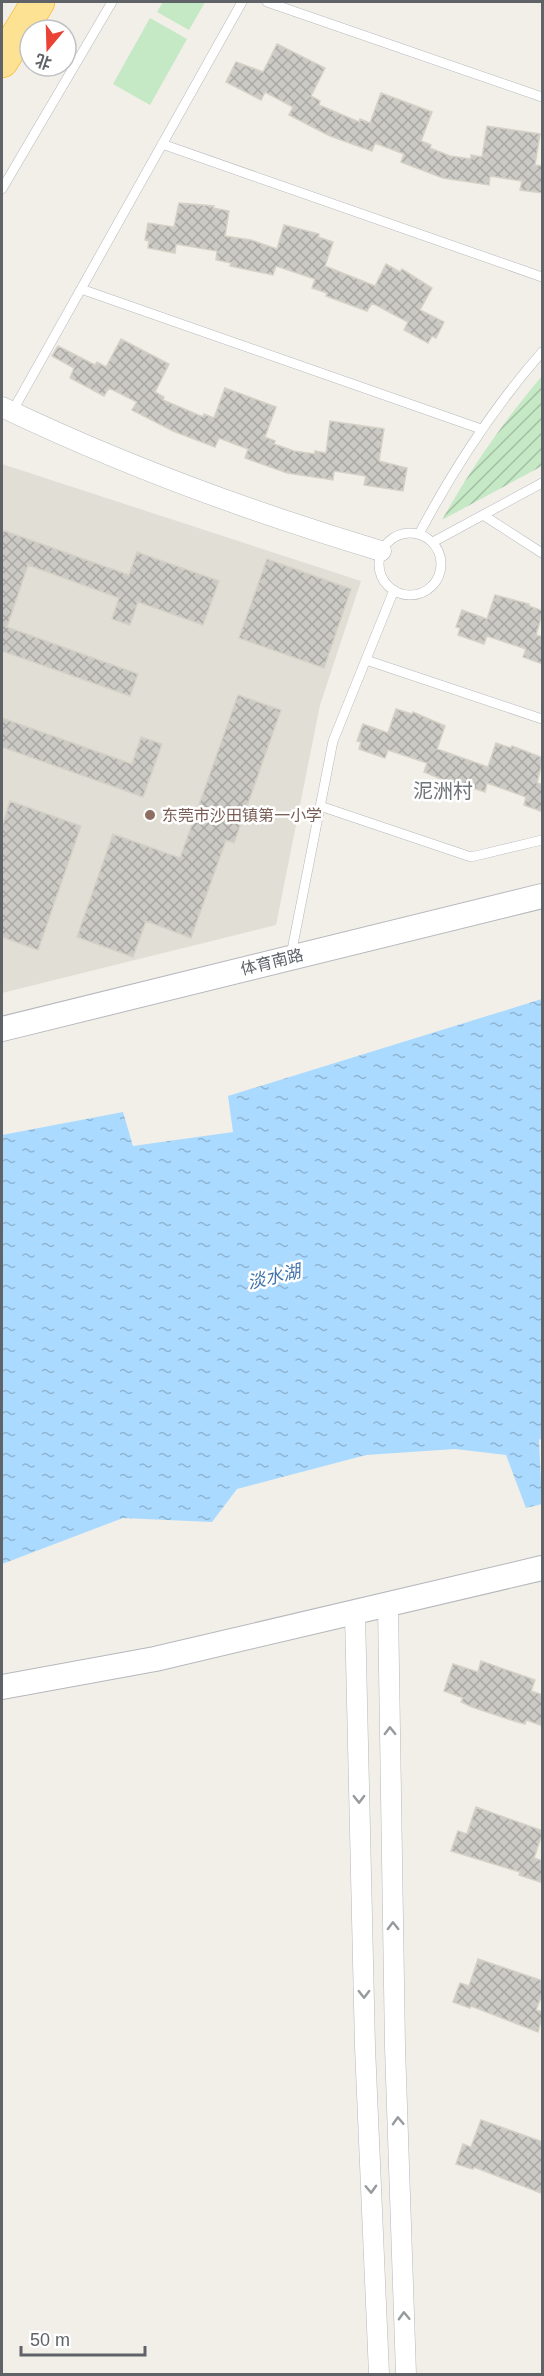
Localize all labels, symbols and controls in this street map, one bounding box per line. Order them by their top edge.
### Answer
north arrow [18,18,78,78]
text: 北 [33,51,54,72]
district label: 泥洲村 [413,780,473,802]
place label: 东莞市沙田镇第一小学 [162,807,322,824]
marker: 东莞市沙田镇第一小学 [143,808,157,822]
street label: 体育南路 [239,946,305,978]
water label: 淡水湖 [245,1261,305,1293]
one-way arrow [384,1727,396,1736]
one-way arrow [353,1794,365,1803]
one-way arrow [387,1922,399,1931]
one-way arrow [357,1989,370,1998]
one-way arrow [391,2117,404,2126]
one-way arrow [364,2184,377,2193]
one-way arrow [398,2312,410,2321]
scale bar [21,2319,146,2357]
text: 50 m [30,2330,70,2350]

